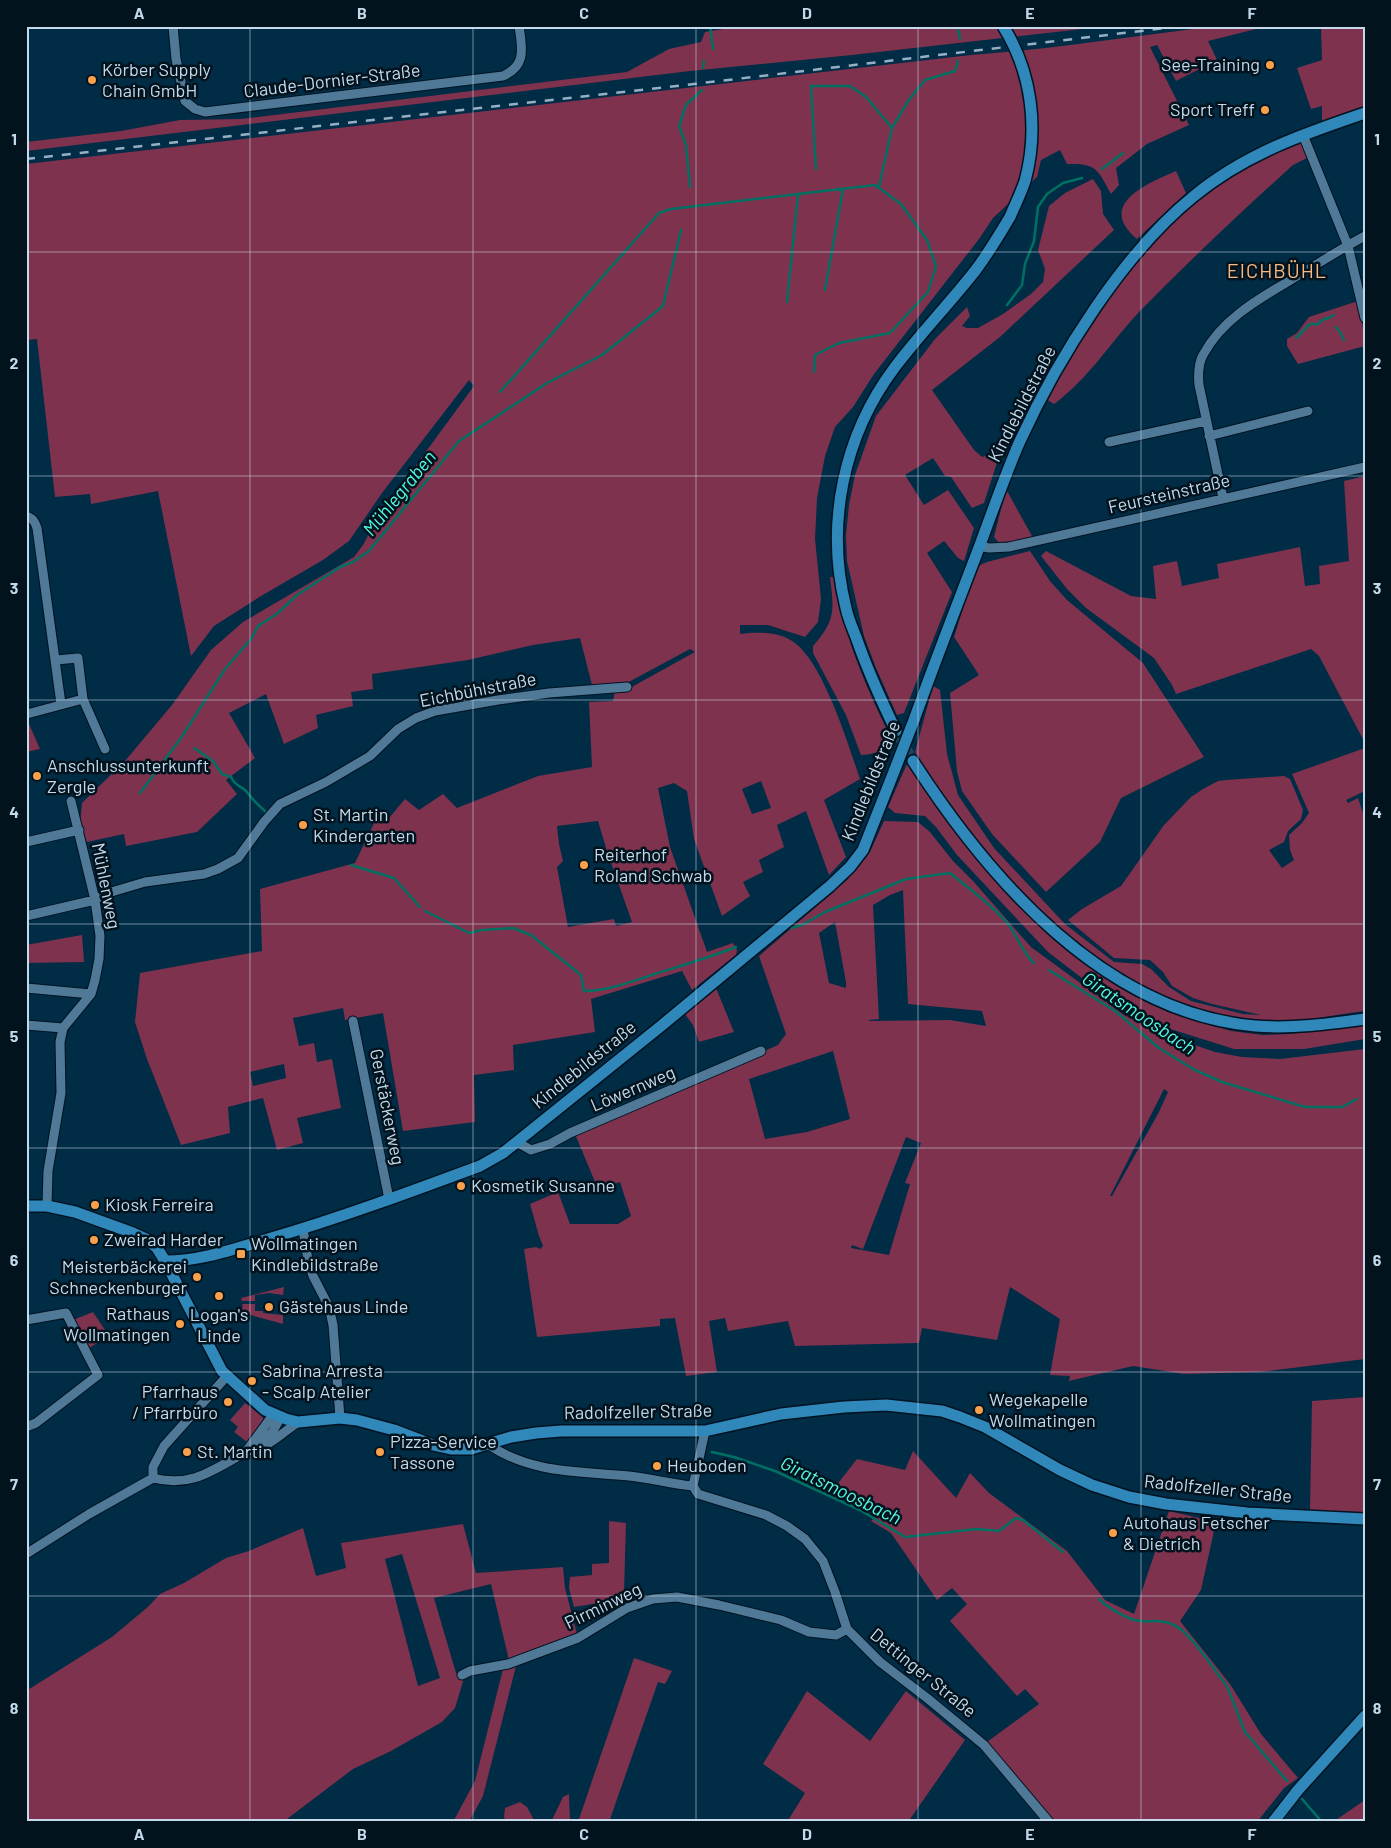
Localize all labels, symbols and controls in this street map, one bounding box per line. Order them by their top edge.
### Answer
text: A [134,3,145,22]
text: B [357,3,367,22]
text: C [579,3,589,22]
text: D [802,3,812,22]
text: E [1025,3,1035,22]
text: F [1248,3,1257,22]
place label: See-Training [1161,53,1260,75]
place label: Körber Supply Chain GmbH [102,58,211,101]
street label: Claude-Dornier-Straße [242,58,421,102]
marker: See-Training [1264,59,1276,71]
marker: Körber Supply Chain GmbH [86,74,98,86]
place label: Sport Treff [1170,98,1255,120]
marker: Sport Treff [1259,104,1271,116]
text: 1 [11,129,17,148]
text: 1 [1374,129,1380,148]
district label: EICHBÜHL [1227,258,1327,282]
street label: Kindlebildstraße [982,342,1060,465]
text: 2 [10,353,19,372]
text: 2 [1373,353,1382,372]
water label: Mühlegraben [357,445,440,540]
street label: Feursteinstraße [1106,468,1232,518]
text: 3 [10,578,18,597]
text: 3 [1373,578,1381,597]
street label: Eichbühlstraße [418,667,538,711]
street label: Kindlebildstraße [836,717,904,844]
place label: Anschlussunterkunft Zergle [47,754,209,797]
marker: Anschlussunterkunft Zergle [31,770,43,782]
text: 4 [9,802,19,821]
text: 4 [1372,802,1382,821]
place label: St. Martin Kindergarten [313,803,415,846]
marker: St. Martin Kindergarten [297,819,309,831]
street label: Mühlenweg [88,841,126,931]
place label: Reiterhof Roland Schwab [594,843,712,886]
marker: Reiterhof Roland Schwab [578,859,590,871]
water label: Giratsmoosbach [1078,966,1200,1059]
street label: Kindlebildstraße [527,1016,640,1113]
text: 5 [10,1026,19,1045]
text: 5 [1373,1026,1382,1045]
street label: Gerstäckerweg [366,1047,410,1167]
street label: Löwernweg [587,1060,678,1116]
place label: Kosmetik Susanne [471,1174,615,1196]
marker: Kosmetik Susanne [455,1180,467,1192]
place label: Kiosk Ferreira [105,1193,214,1215]
marker: Kiosk Ferreira [89,1199,101,1211]
place label: Zweirad Harder [104,1228,224,1250]
place label: Wollmatingen Kindlebildstraße [251,1232,379,1275]
marker: Zweirad Harder [88,1234,100,1246]
marker: Wollmatingen Kindlebildstraße [235,1248,247,1260]
text: 6 [10,1250,19,1269]
text: 6 [1373,1250,1382,1269]
place label: Meisterbäckerei Schneckenburger [49,1255,187,1298]
marker: Meisterbäckerei Schneckenburger [191,1271,203,1283]
marker: Logan's Linde [213,1290,225,1302]
place label: Gästehaus Linde [279,1295,408,1317]
marker: Gästehaus Linde [263,1301,275,1313]
place label: Rathaus Wollmatingen [63,1302,170,1345]
place label: Logan's Linde [190,1303,248,1346]
marker: Rathaus Wollmatingen [174,1318,186,1330]
place label: Sabrina Arresta - Scalp Atelier [262,1359,383,1402]
marker: Sabrina Arresta - Scalp Atelier [246,1375,258,1387]
place label: Pfarrhaus / Pfarrbüro [132,1380,218,1423]
place label: Wegekapelle Wollmatingen [989,1388,1096,1431]
marker: Pfarrhaus / Pfarrbüro [222,1396,234,1408]
street label: Radolfzeller Straße [564,1399,712,1423]
marker: Wegekapelle Wollmatingen [973,1404,985,1416]
place label: Pizza-Service Tassone [390,1430,497,1473]
place label: St. Martin [197,1440,272,1462]
marker: St. Martin [181,1446,193,1458]
marker: Pizza-Service Tassone [374,1446,386,1458]
water label: Giratsmoosbach [777,1450,906,1529]
place label: Heuboden [667,1454,747,1476]
marker: Heuboden [651,1460,663,1472]
street label: Radolfzeller Straße [1143,1469,1293,1507]
text: 7 [10,1474,18,1493]
text: 7 [1373,1474,1381,1493]
place label: Autohaus Fetscher & Dietrich [1123,1511,1270,1554]
marker: Autohaus Fetscher & Dietrich [1107,1527,1119,1539]
street label: Pirminweg [561,1577,645,1633]
street label: Dettinger Straße [866,1623,981,1722]
text: 8 [10,1698,19,1717]
text: 8 [1373,1698,1382,1717]
text: A [134,1824,145,1843]
text: B [357,1824,367,1843]
text: C [579,1824,589,1843]
text: D [802,1824,812,1843]
text: E [1025,1824,1035,1843]
text: F [1248,1824,1257,1843]

